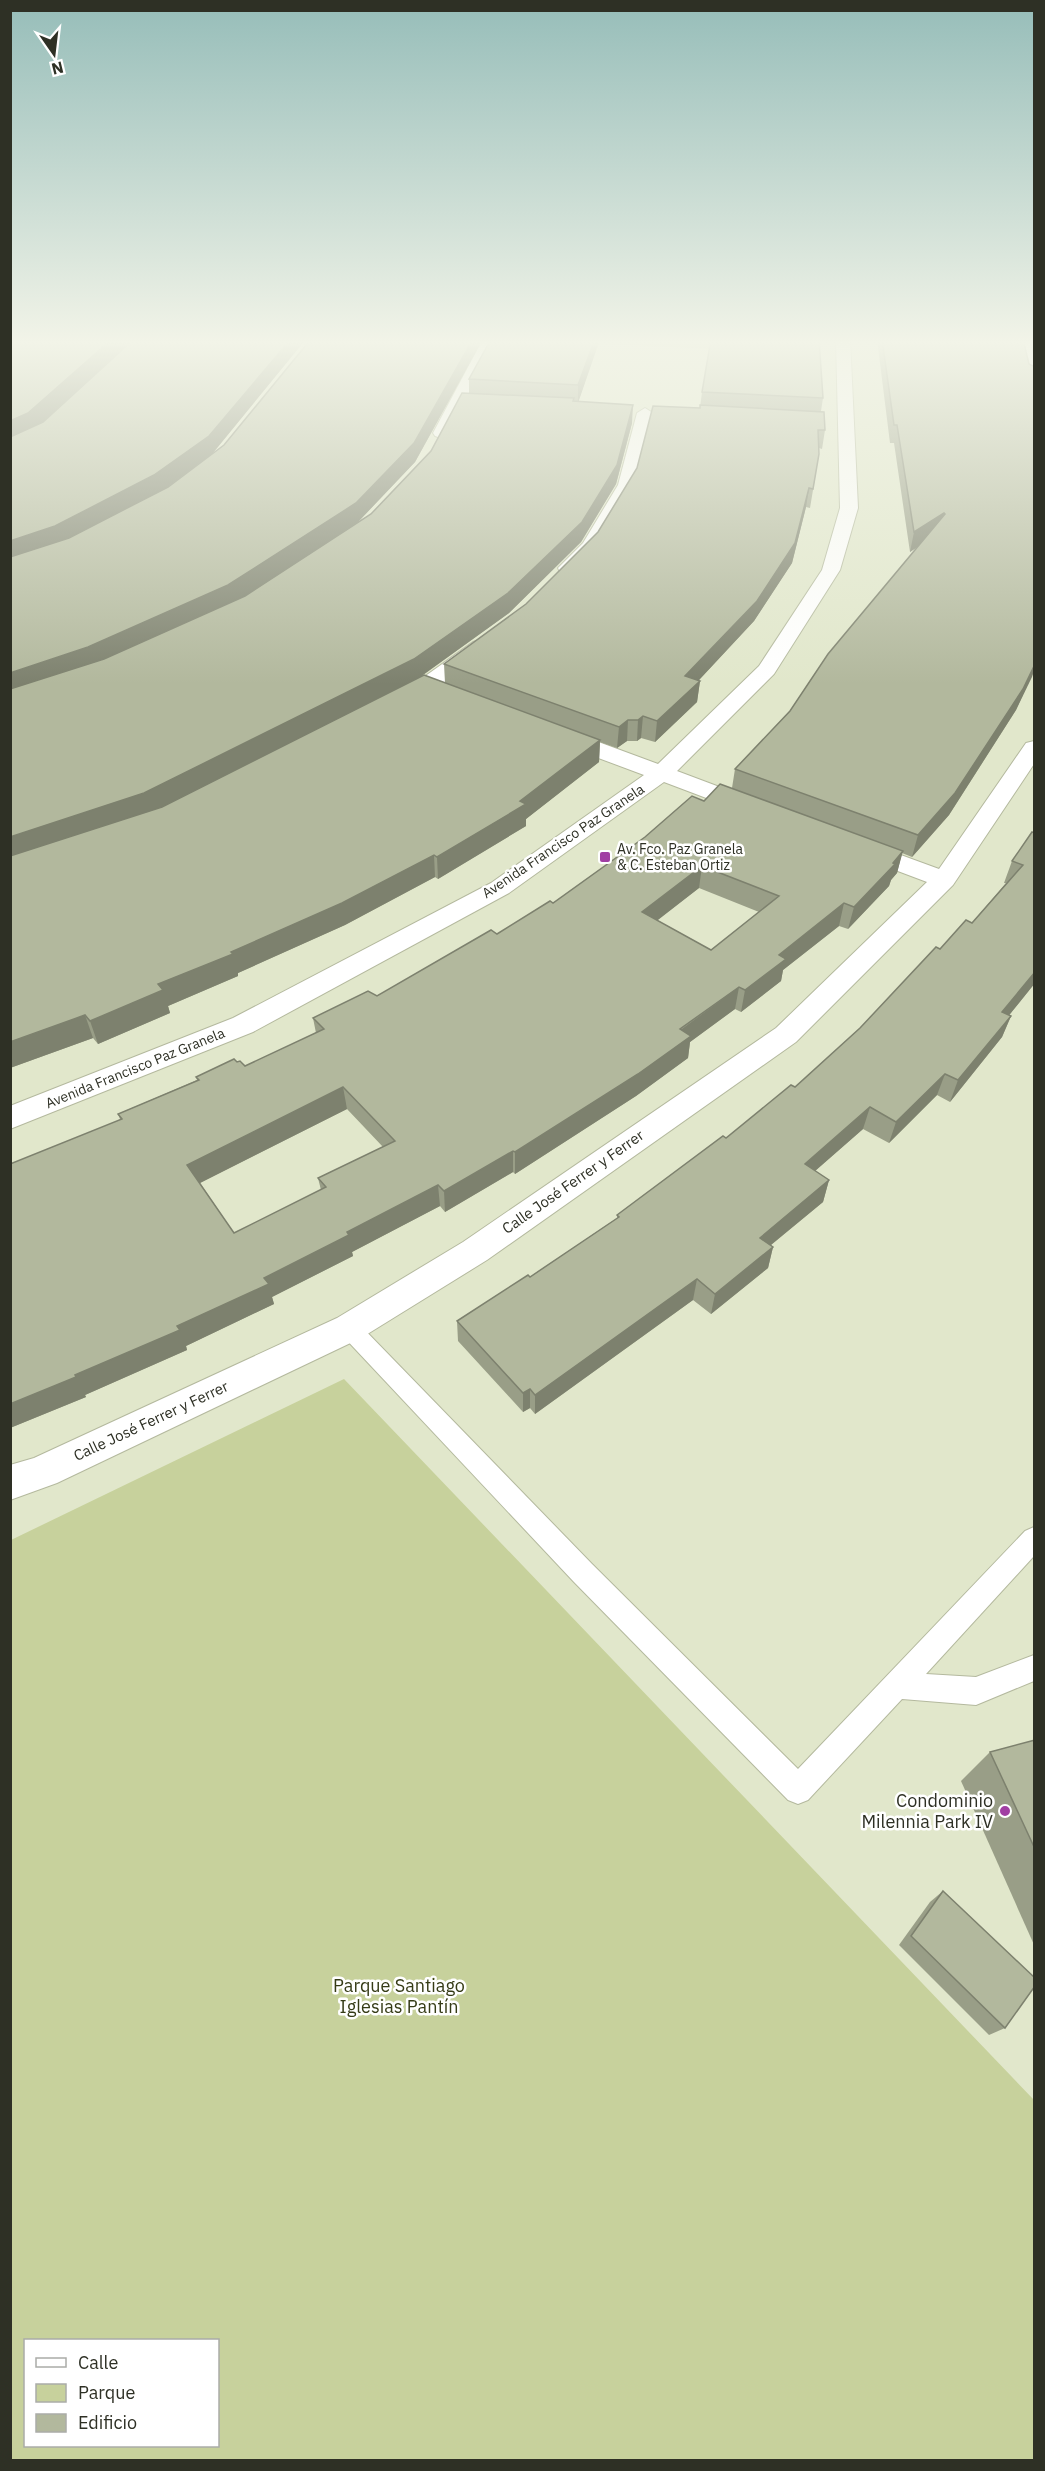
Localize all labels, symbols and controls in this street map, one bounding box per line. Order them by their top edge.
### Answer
north arrow [24,24,84,84]
text: N [50,57,66,80]
street label: Avenida Francisco Paz Granela [478,780,648,902]
place label: Av. Fco. Paz Granela & C. Esteban Ortiz [617,840,744,874]
marker: Av. Fco. Paz Granela & C. Esteban Ortiz [598,850,612,864]
street label: Avenida Francisco Paz Granela [43,1024,228,1112]
street label: Calle José Ferrer y Ferrer [498,1125,648,1238]
street label: Calle José Ferrer y Ferrer [70,1376,232,1465]
place label: Condominio Milennia Park IV [861,1789,993,1833]
marker: Condominio Milennia Park IV [998,1804,1012,1818]
park label: Parque Santiago Iglesias Pantín [333,1974,465,2018]
legend [24,2339,219,2447]
text: Calle [78,2351,118,2374]
text: Parque [78,2381,136,2404]
text: Edificio [78,2411,137,2434]

